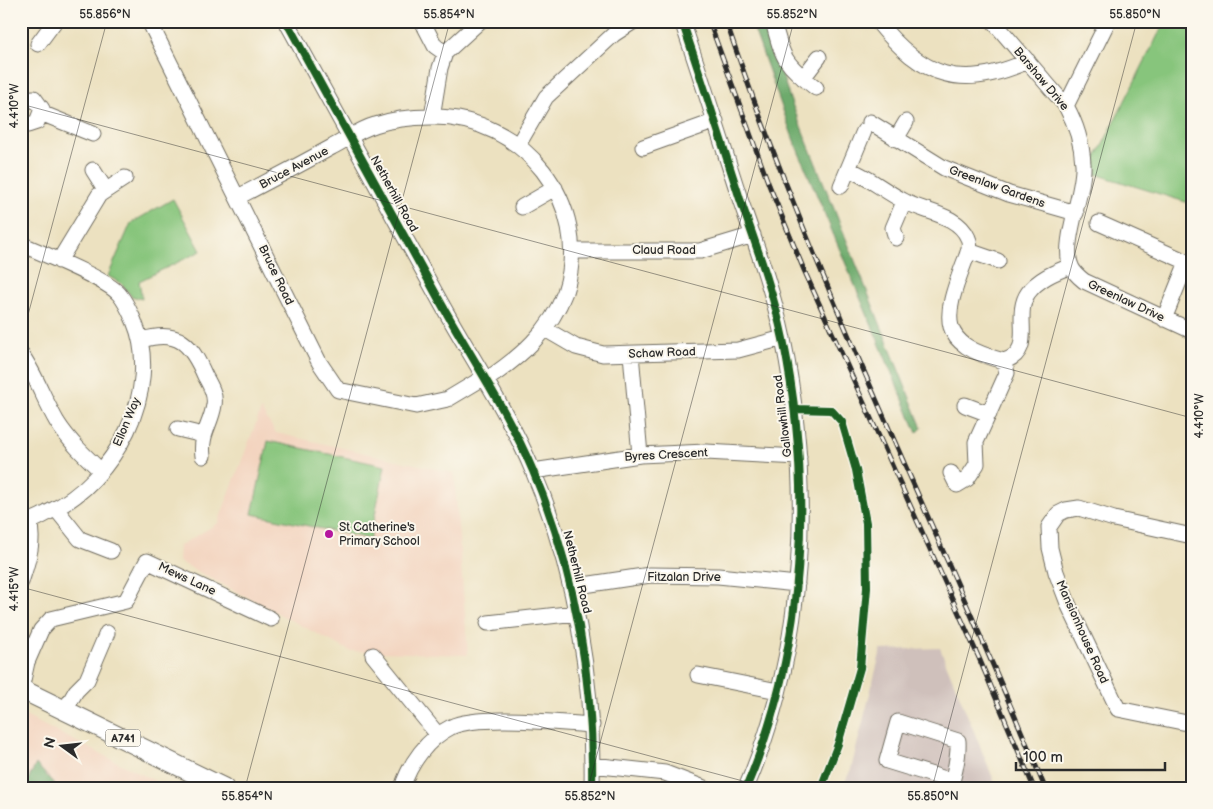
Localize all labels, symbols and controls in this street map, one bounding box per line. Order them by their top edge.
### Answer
text: 55.856°N [79,7,131,22]
text: 55.854°N [423,7,475,22]
text: 55.852°N [766,7,818,22]
text: 55.850°N [1109,7,1161,22]
street label: Barshaw Drive [1010,44,1072,114]
text: 4.410°W [7,83,22,129]
street label: Bruce Avenue [257,143,331,193]
street label: Netherhill Road [367,153,421,235]
street label: Greenlaw Gardens [947,163,1047,211]
street label: Bruce Road [255,243,297,308]
street label: Claud Road [632,243,696,258]
street label: Greenlaw Drive [1085,277,1167,325]
street label: Schaw Road [628,344,696,362]
street label: Gallowhill Road [770,374,795,458]
text: 4.410°W [1192,393,1207,439]
street label: Ellon Way [110,395,144,449]
street label: Byres Crescent [624,445,708,465]
place label: St Catherine's Primary School [339,520,420,549]
marker: St Catherine's Primary School [323,528,335,540]
street label: Netherhill Road [559,529,595,615]
street label: Mews Lane [156,559,218,599]
text: 4.415°W [7,567,22,611]
street label: Fitzalan Drive [647,570,721,585]
street label: Mansionhouse Road [1052,578,1112,686]
north arrow [38,722,88,772]
road number: A741 [106,730,140,746]
text: N [40,735,59,750]
scale bar [1016,739,1164,771]
text: 100 m [1023,748,1063,767]
text: 55.854°N [221,789,273,804]
text: 55.852°N [564,789,616,804]
text: 55.850°N [907,789,959,804]

